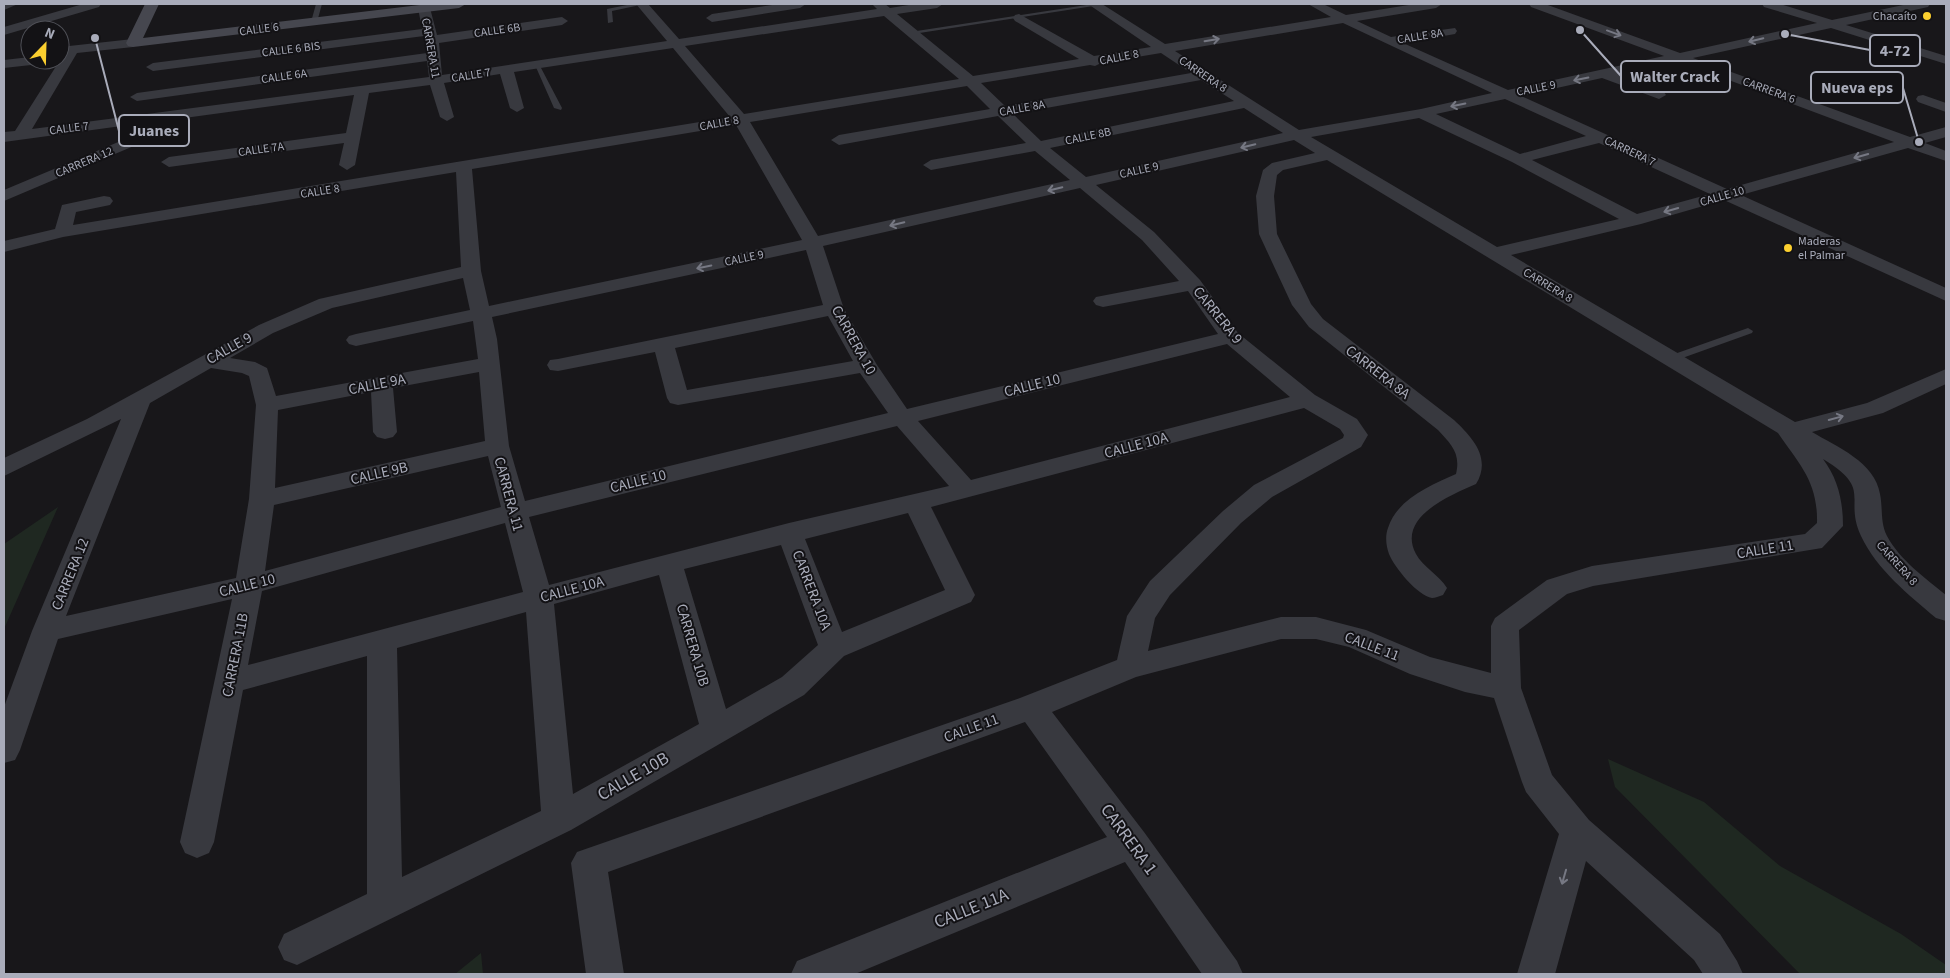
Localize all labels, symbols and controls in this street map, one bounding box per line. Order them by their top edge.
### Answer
place label: Chacaíto [1873,8,1917,25]
marker: Chacaíto [1921,10,1933,22]
street label: CARRERA 11 [417,17,444,80]
street label: CALLE 6 [238,19,280,40]
street label: CALLE 6B [473,19,521,42]
north arrow [20,20,70,70]
text: N [41,23,58,45]
street label: CALLE 8A [1396,24,1445,49]
one-way arrow [1605,29,1621,38]
one-way arrow [1203,35,1219,45]
callout: 4-72 [1870,35,1920,66]
one-way arrow [1749,36,1765,45]
street label: CALLE 6 BIS [261,37,321,62]
text: 4-72 [1880,40,1910,62]
street label: CALLE 8 [1098,45,1140,70]
street label: CARRERA 8 [1175,52,1230,97]
callout: Walter Crack [1621,61,1730,92]
street label: CALLE 7 [450,64,492,87]
street label: CALLE 6A [260,65,309,88]
text: Walter Crack [1630,66,1720,88]
callout: Nueva eps [1811,72,1903,103]
street label: CARRERA 6 [1740,73,1798,108]
one-way arrow [1573,75,1589,84]
street label: CALLE 9 [1515,76,1557,101]
text: Nueva eps [1821,77,1893,99]
street label: CALLE 8A [998,96,1047,121]
one-way arrow [1451,100,1467,110]
street label: CALLE 8 [698,112,740,135]
callout: Juanes [119,115,189,146]
street label: CALLE 7 [48,118,90,139]
text: Juanes [129,120,179,142]
street label: CALLE 8B [1063,123,1113,150]
street label: CARRERA 7 [1601,132,1658,171]
street label: CALLE 7A [237,138,286,161]
one-way arrow [1240,142,1256,151]
street label: CARRERA 12 [53,143,116,182]
one-way arrow [1853,152,1869,162]
street label: CALLE 9 [1118,158,1160,183]
street label: CALLE 8 [299,180,341,203]
street label: CALLE 10 [1698,182,1746,211]
one-way arrow [1048,185,1064,194]
one-way arrow [1663,206,1679,216]
one-way arrow [889,220,905,229]
place label: Maderas el Palmar [1798,233,1846,264]
marker: Maderas el Palmar [1782,242,1794,254]
street label: CALLE 9 [723,246,765,271]
one-way arrow [696,262,712,272]
street label: CARRERA 8 [1520,264,1576,307]
street label: CARRERA 9 [1188,282,1247,349]
street label: CARRERA 10 [826,302,881,379]
street label: CALLE 9 [202,327,256,370]
street label: CARRERA 8A [1341,340,1415,405]
street label: CALLE 10 [1002,368,1062,403]
street label: CALLE 9A [347,369,408,400]
one-way arrow [1828,413,1844,422]
street label: CALLE 10A [1102,427,1171,464]
street label: CARRERA 11 [489,455,529,534]
street label: CALLE 9B [348,457,410,490]
street label: CALLE 10 [608,464,668,499]
street label: CARRERA 12 [46,535,94,613]
street label: CALLE 11 [1735,535,1795,564]
street label: CARRERA 8 [1872,537,1921,589]
street label: CARRERA 10A [787,547,837,634]
street label: CALLE 10 [217,568,277,603]
street label: CALLE 10A [538,571,607,608]
street label: CARRERA 10B [671,601,714,689]
street label: CARRERA 11B [217,611,254,699]
street label: CALLE 11 [1341,626,1402,667]
street label: CALLE 11 [941,709,1002,748]
street label: CALLE 10B [593,746,674,807]
street label: CARRERA 1 [1094,799,1163,880]
one-way arrow [1558,869,1568,885]
street label: CALLE 11A [930,882,1012,935]

